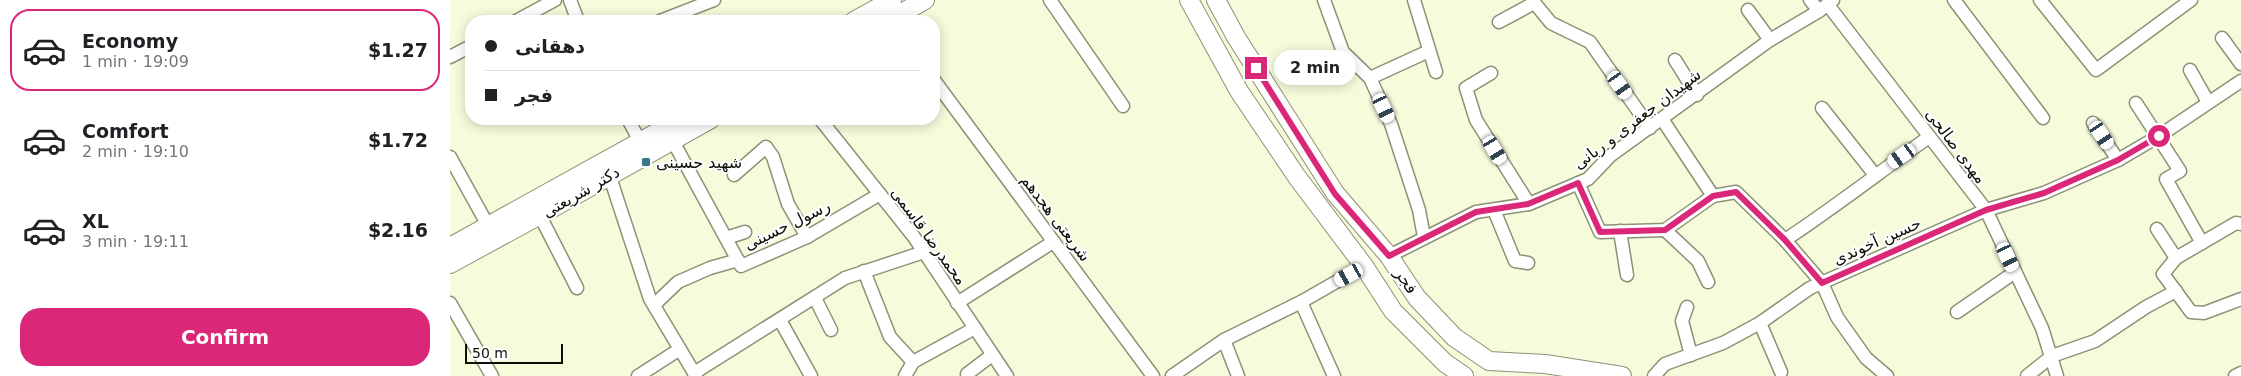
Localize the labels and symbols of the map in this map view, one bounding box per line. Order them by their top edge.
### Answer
callout: 2 min [1274,50,1356,86]
route end [1245,57,1267,79]
street label: شهیدان جعفری و ربانی [1569,65,1705,174]
car [1605,68,1634,102]
car [1370,91,1397,125]
street label: مهدی صالحی [1921,105,1990,188]
car [2087,118,2116,152]
route start [2148,125,2170,147]
car [1480,133,1509,167]
car [1885,141,1918,171]
place label: شهید حسینی [656,153,742,173]
marker: شهید حسینی [640,156,652,168]
street label: دکتر شریعتی [539,162,624,223]
street label: شریعتی هجدهم [1016,171,1095,266]
street label: محمدرضا قاسمی [886,183,971,289]
street label: رسول حسینی [741,196,834,255]
street label: حسین آخوندی [1830,213,1924,270]
car [1994,240,2021,274]
car [1332,261,1365,289]
street label: فجر [1389,264,1421,298]
scale bar [465,341,562,364]

